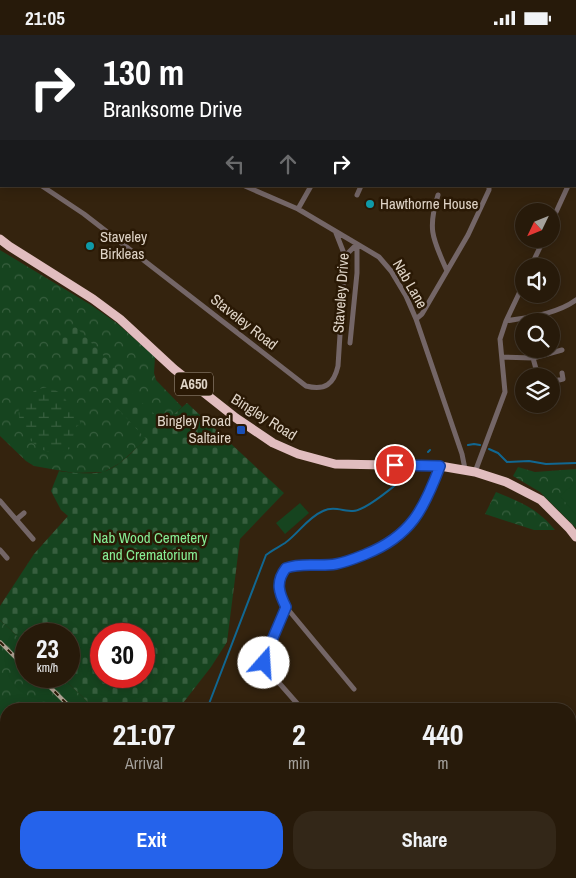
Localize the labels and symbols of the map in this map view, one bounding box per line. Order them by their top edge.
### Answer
place label: Hawthorne House [380,193,479,214]
marker: Hawthorne House [364,198,376,210]
north arrow [515,203,560,247]
place label: Staveley Birkleas [100,226,148,264]
marker: Staveley Birkleas [84,240,96,252]
street label: Staveley Drive [327,252,354,334]
street label: Nab Lane [388,255,433,312]
street label: Staveley Road [206,289,282,355]
road number: A650 [175,373,213,395]
street label: Bingley Road [227,388,301,445]
place label: Bingley Road Saltaire [157,410,231,448]
marker: Bingley Road Saltaire [235,424,247,436]
pin [374,444,416,486]
park label: Nab Wood Cemetery and Crematorium [93,527,208,565]
speed limit sign: 30 [90,623,155,688]
position arrow [237,636,289,688]

